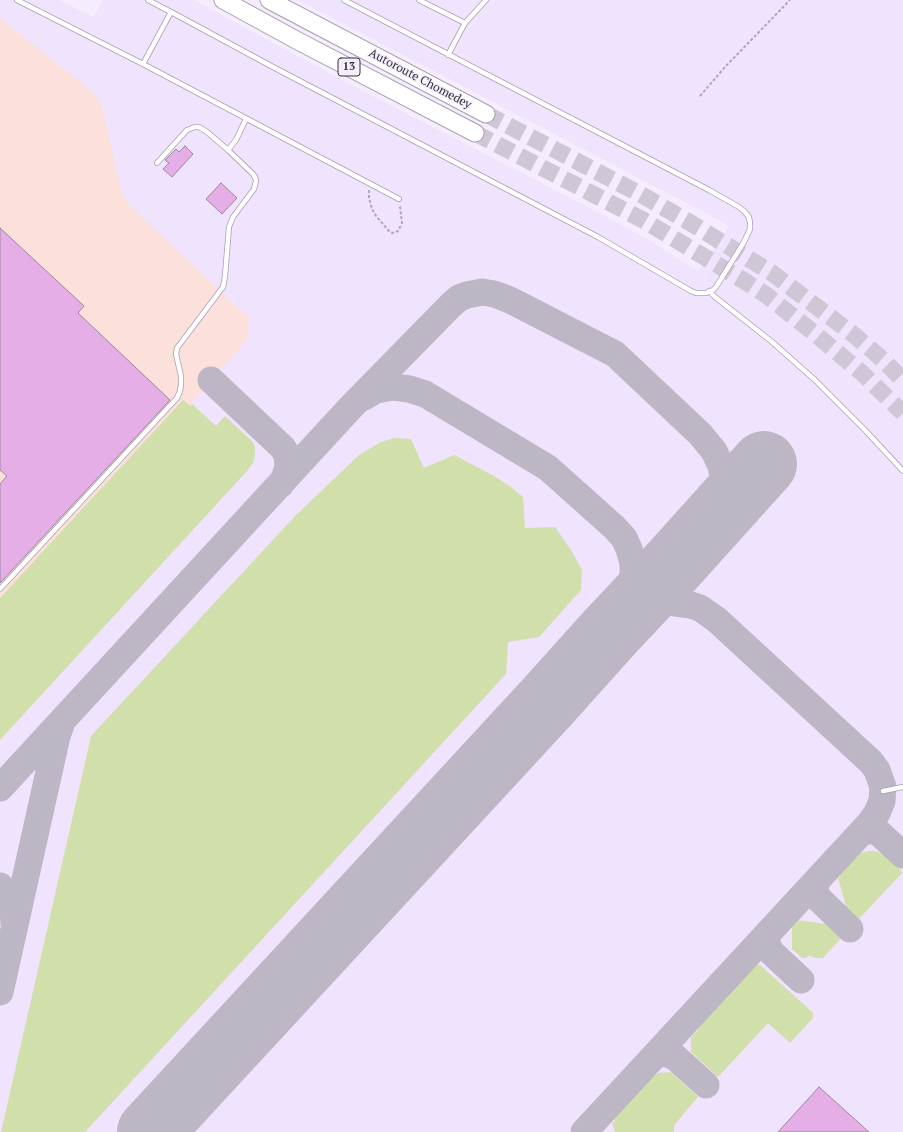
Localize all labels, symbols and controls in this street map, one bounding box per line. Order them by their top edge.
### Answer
street label: Autoroute Chomedey [366,46,474,112]
road number: 13 [338,58,360,76]

